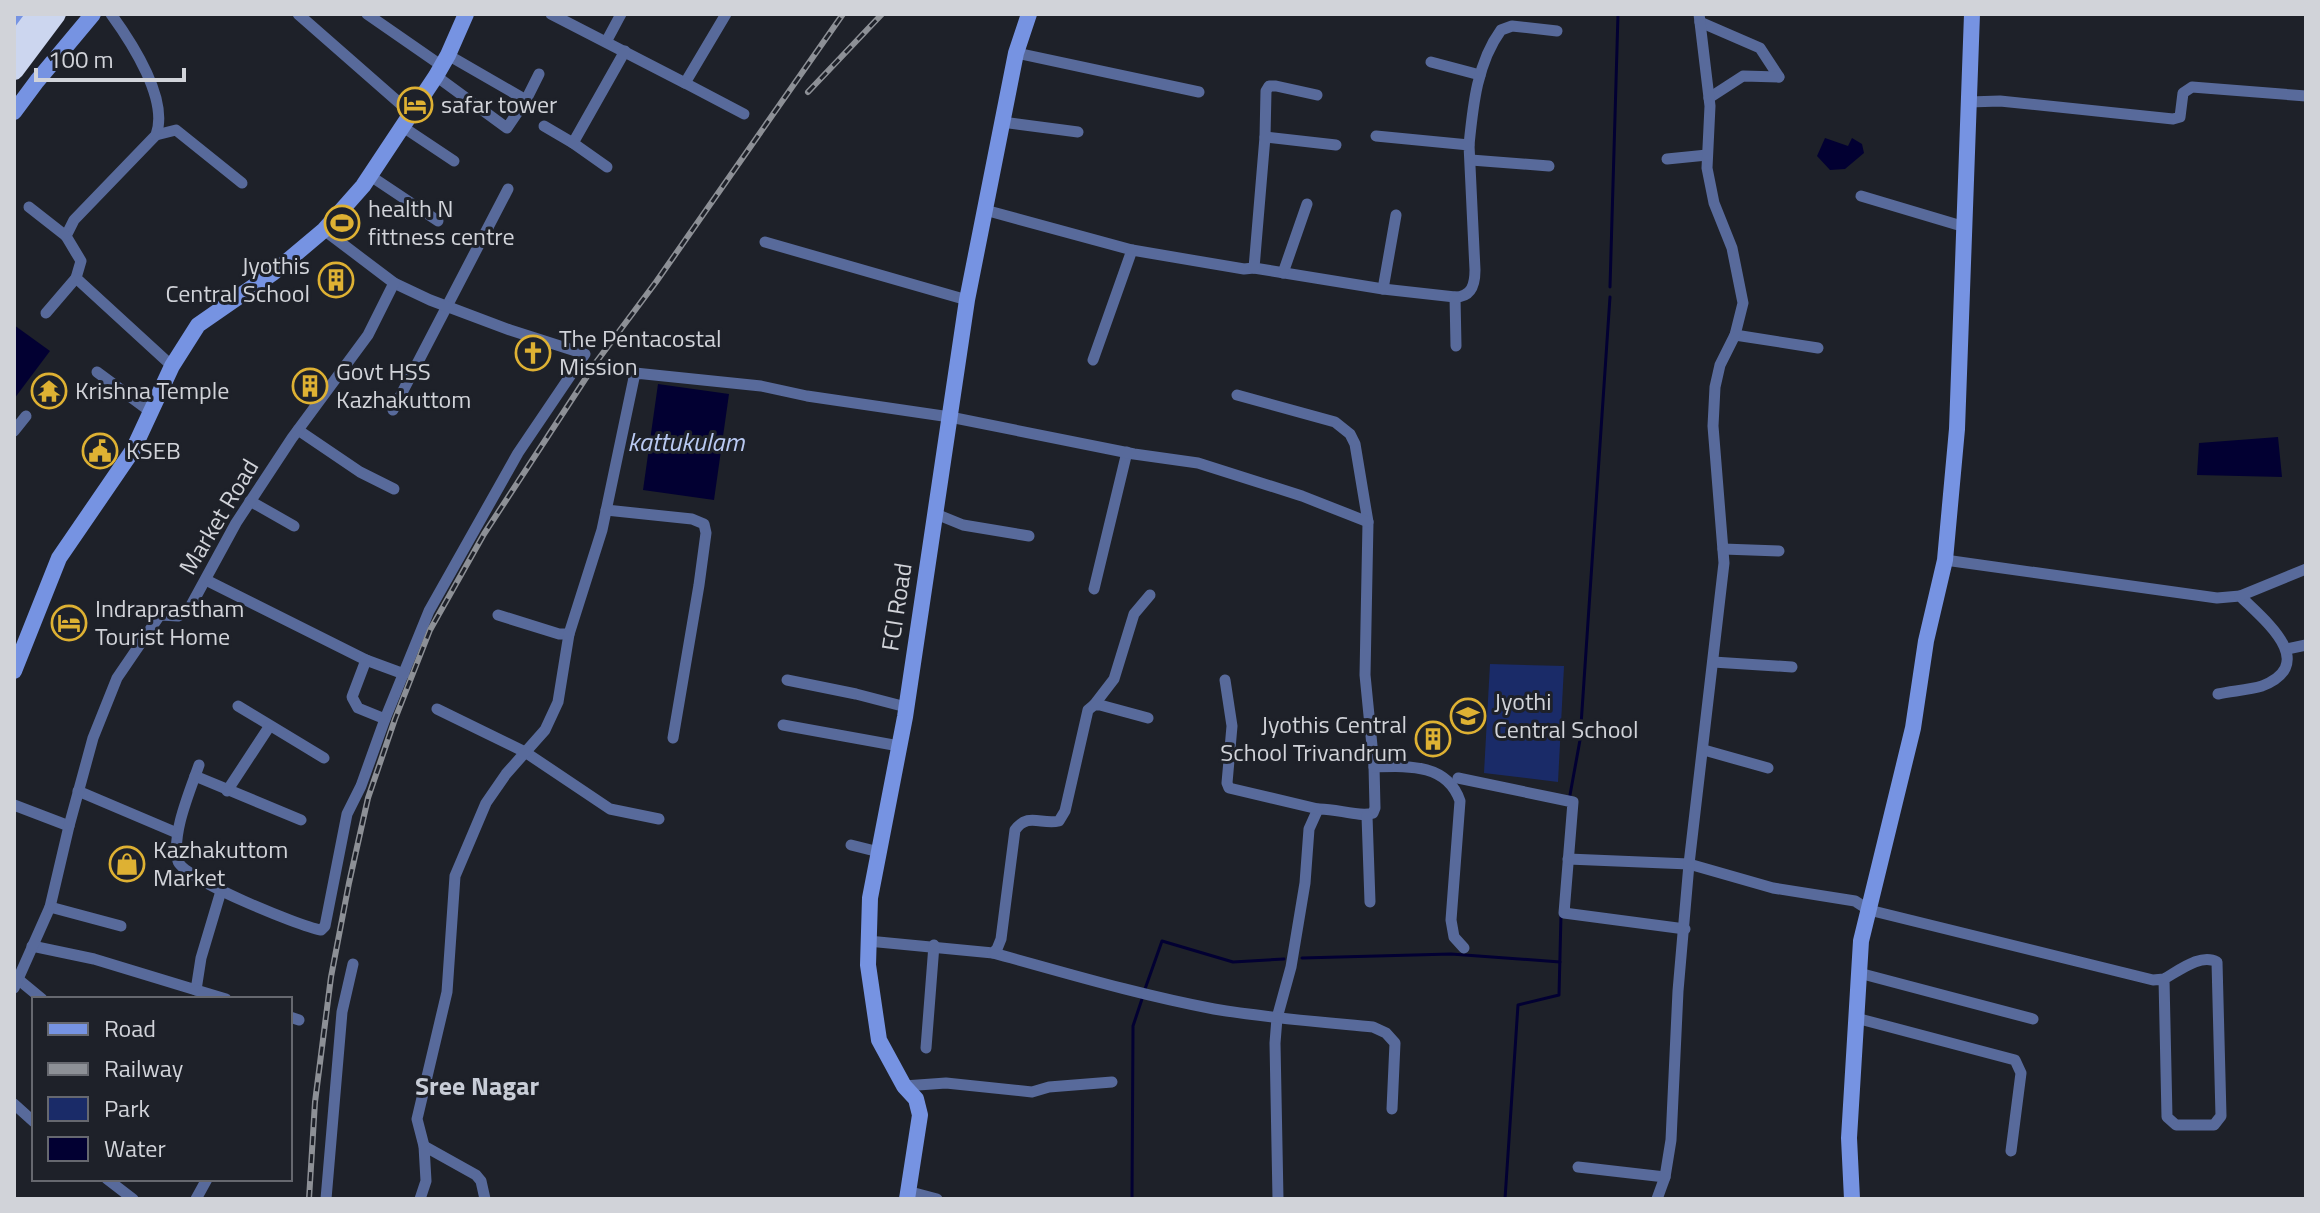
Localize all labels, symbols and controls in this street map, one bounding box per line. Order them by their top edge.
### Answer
scale bar [36,32,184,82]
text: 100 m [48,41,114,77]
hotel icon: safar tower [396,86,434,124]
place label: safar tower [441,86,557,122]
place label: health N fittness centre [368,190,515,254]
sports icon: health N fittness centre [323,204,361,242]
place label: Jyothis Central School [165,247,310,311]
building icon: Jyothis Central School [317,261,355,299]
place label: The Pentacostal Mission [559,320,722,384]
church icon: The Pentacostal Mission [514,334,552,372]
place label: Govt HSS Kazhakuttom [336,353,471,417]
building icon: Govt HSS Kazhakuttom [291,367,329,405]
temple icon: Krishna Temple [30,372,68,410]
place label: Krishna Temple [75,372,229,408]
water label: kattukulam [628,422,745,461]
public building icon: KSEB [81,432,119,470]
place label: KSEB [126,432,181,468]
street label: Market Road [169,452,267,581]
street label: FCI Road [871,560,921,653]
place label: Indraprastham Tourist Home [95,590,244,654]
hotel icon: Indraprastham Tourist Home [50,604,88,642]
place label: Jyothi Central School [1494,683,1639,747]
school or university icon: Jyothi Central School [1449,697,1487,735]
place label: Jyothis Central School Trivandrum [1220,706,1407,770]
building icon: Jyothis Central School Trivandrum [1414,720,1452,758]
place label: Kazhakuttom Market [153,831,288,895]
shop icon: Kazhakuttom Market [108,845,146,883]
legend [32,997,292,1181]
text: Road [104,1010,156,1046]
text: Railway [104,1050,184,1086]
district label: Sree Nagar [415,1066,539,1105]
text: Park [104,1090,150,1126]
text: Water [104,1130,166,1166]

